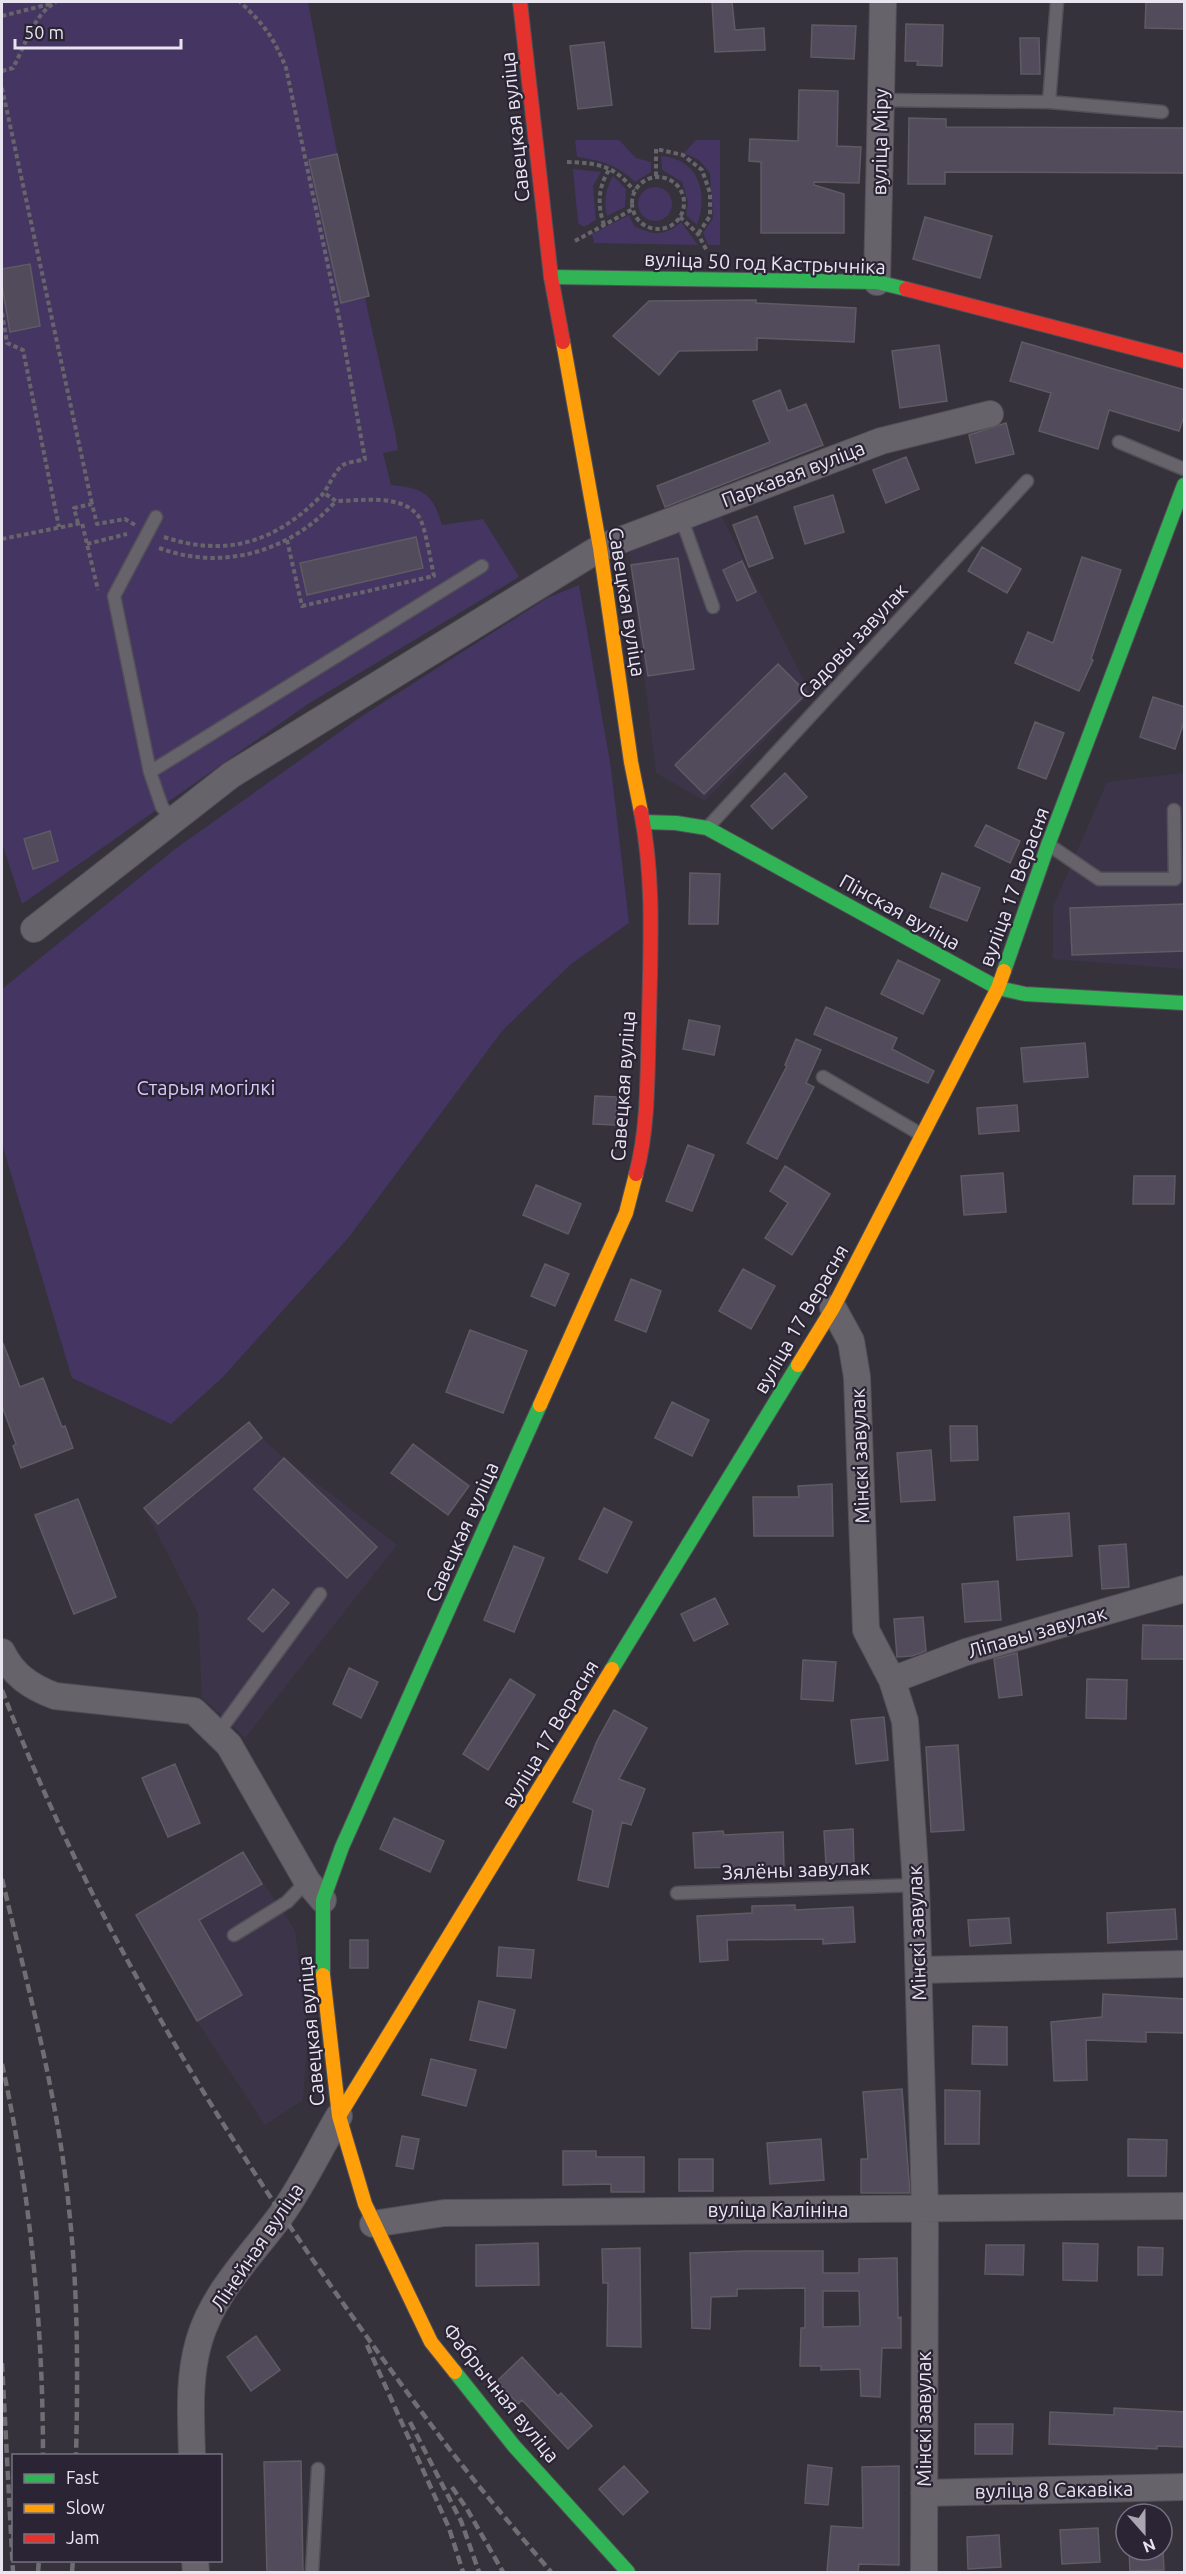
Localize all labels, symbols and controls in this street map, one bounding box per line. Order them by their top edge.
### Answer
scale bar [15,12,182,50]
text: 50 m [24,22,64,42]
street label: Савецкая вуліца [495,51,534,203]
street label: вуліца Міру [867,88,892,196]
street label: вуліца 50 год Кастрычніка [644,247,886,278]
street label: Паркавая вуліца [718,436,868,511]
street label: Савецкая вуліца [604,526,651,678]
street label: Садовы завулак [793,578,912,703]
street label: вуліца 17 Верасня [974,804,1053,970]
street label: Пінская вуліца [836,869,965,954]
street label: Савецкая вуліца [606,1010,639,1162]
park label: Старыя могілкі [137,1076,275,1099]
street label: вуліца 17 Верасня [749,1240,853,1397]
street label: Мінскі завулак [846,1388,873,1524]
street label: Савецкая вуліца [420,1458,503,1605]
street label: Ліпавы завулак [965,1601,1109,1662]
street label: вуліца 17 Верасня [496,1656,603,1812]
street label: Зялёны завулак [721,1855,871,1884]
street label: Мінскі завулак [903,1865,930,2001]
street label: Савецкая вуліца [292,1955,329,2107]
street label: Лінейная вуліца [205,2178,308,2315]
street label: вуліца Калініна [708,2198,848,2221]
street label: Фабрычная вуліца [438,2319,565,2467]
street label: Мінскі завулак [912,2351,935,2487]
legend [12,2454,222,2562]
text: Fast [66,2467,99,2487]
street label: вуліца 8 Сакавіка [974,2477,1134,2502]
text: Slow [66,2497,105,2517]
north arrow [1114,2502,1174,2562]
text: Jam [66,2527,100,2547]
text: N [1141,2535,1158,2557]

